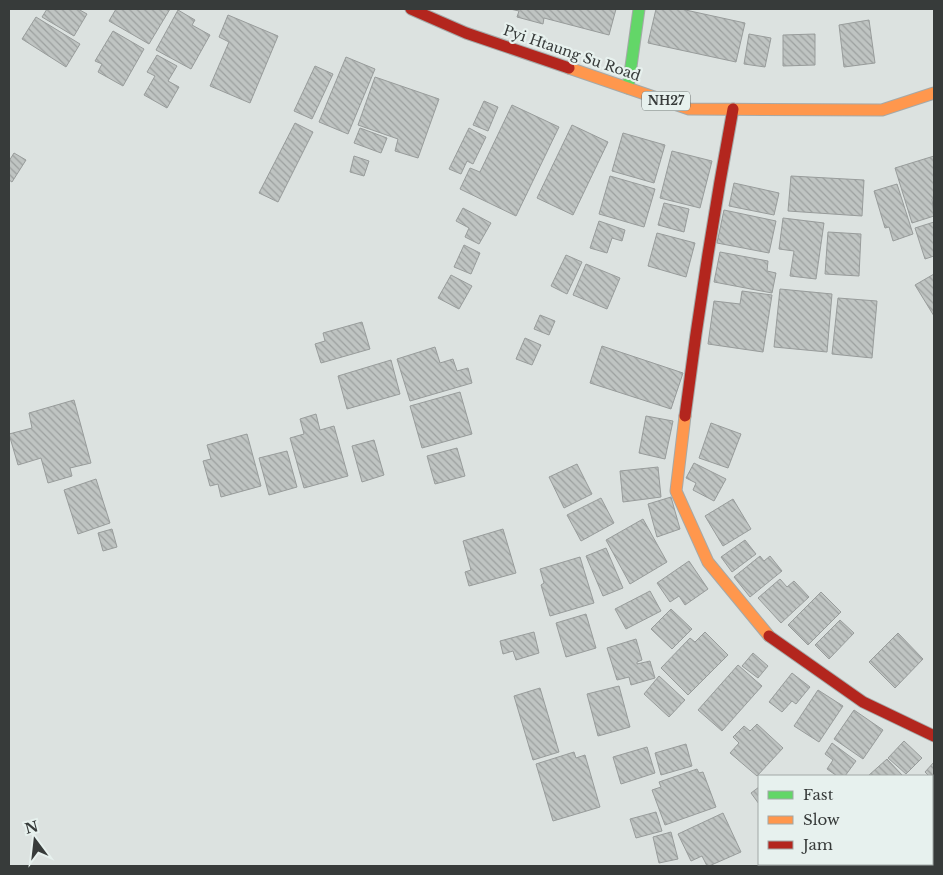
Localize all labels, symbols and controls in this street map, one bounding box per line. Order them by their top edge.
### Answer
street label: Pyi Htaung Su Road [501,21,644,85]
road number: NH27 [642,92,690,110]
legend [758,775,933,865]
text: Fast [803,785,834,804]
text: Slow [803,810,840,829]
north arrow [10,815,60,865]
text: N [23,817,40,838]
text: Jam [801,835,833,854]

